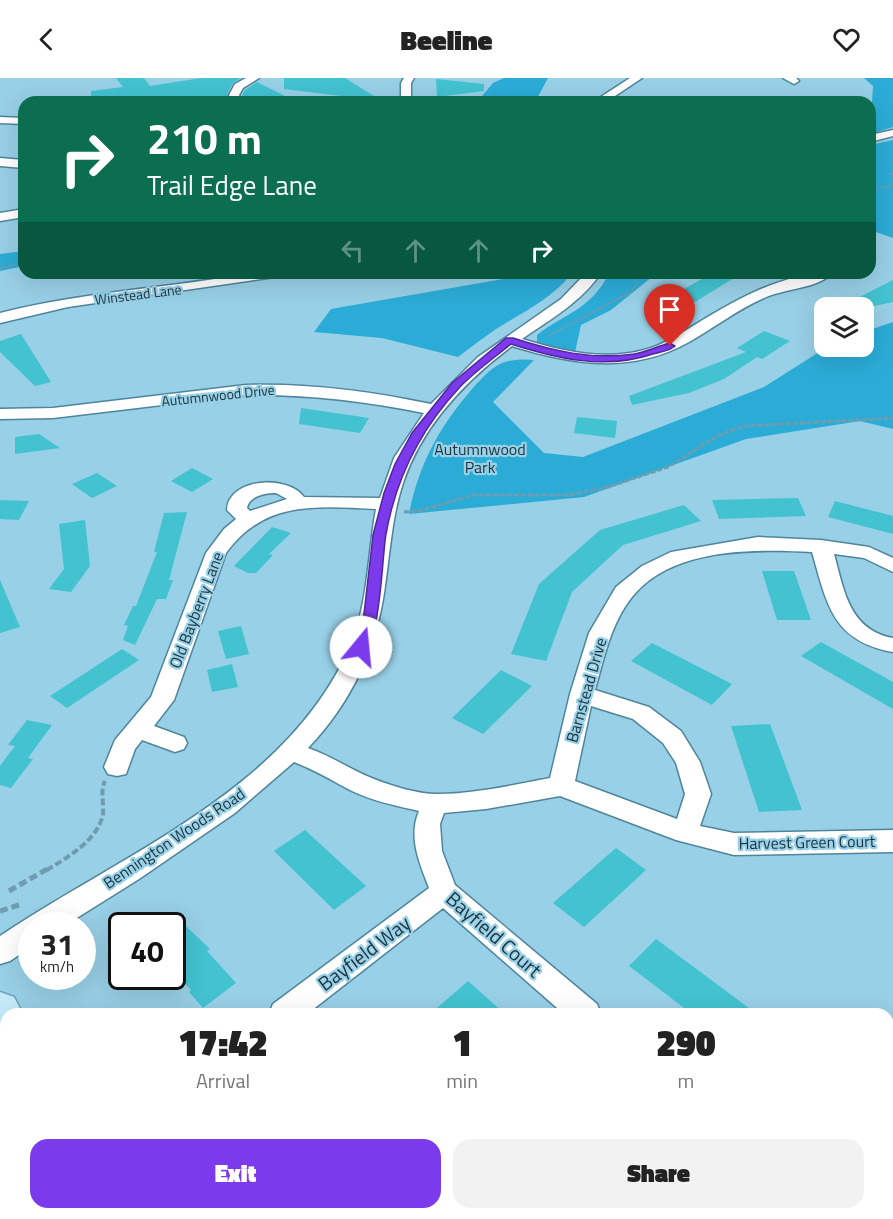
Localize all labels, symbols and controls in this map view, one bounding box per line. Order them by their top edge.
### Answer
text: Beeline [401,19,492,60]
icon: back [30,23,63,56]
icon: heart [830,23,863,56]
text: 210 m [147,106,262,170]
icon: right [48,120,126,198]
text: Trail Edge Lane [147,164,317,205]
icon: left [336,234,369,267]
icon: ahead [399,234,432,267]
icon: ahead [462,234,495,267]
icon: right [525,234,558,267]
street label: Winstead Lane [93,278,183,310]
pin [644,284,695,346]
icon: arrive [653,293,686,326]
map controls [814,297,874,357]
button: layers [814,297,874,357]
street label: Autumnwood Drive [160,379,276,411]
park label: Autumnwood Park [434,437,526,479]
street label: Old Bayberry Lane [163,548,229,672]
position arrow [329,615,393,679]
street label: Barnstead Drive [560,635,612,745]
street label: Bennington Woods Road [98,782,250,894]
street label: Harvest Green Court [738,829,876,855]
street label: Bayfield Court [439,883,549,985]
street label: Bayfield Way [311,907,417,998]
speed limit sign: 40 [108,912,186,990]
text: 31 [40,921,74,967]
text: km/h [40,955,74,978]
text: 17:42 [178,1015,268,1070]
text: 1 [452,1015,472,1070]
text: 290 [656,1015,716,1070]
text: Arrival [196,1065,250,1096]
text: min [446,1065,478,1096]
text: m [678,1065,694,1096]
button: Exit [30,1139,441,1208]
button: Share [453,1139,864,1208]

